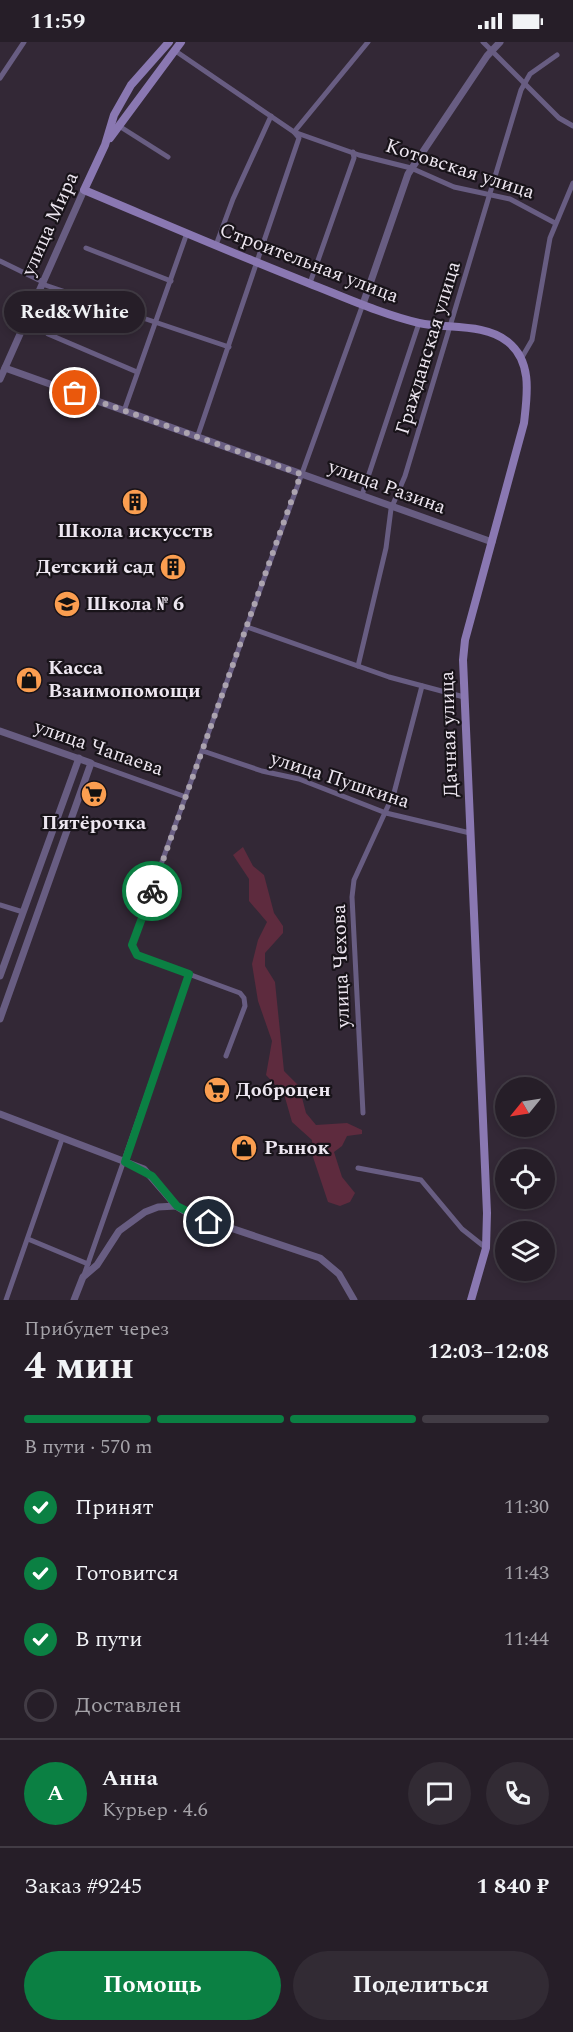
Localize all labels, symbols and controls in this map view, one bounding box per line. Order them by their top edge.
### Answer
text: 11:59 [30,5,85,38]
street label: Котовская улица [382,131,539,207]
street label: улица Мира [13,167,86,282]
street label: Строительная улица [215,215,403,311]
street label: Гражданская улица [387,257,469,438]
callout: Red&White [4,291,146,333]
text: Red&White [20,297,129,327]
pin [49,367,100,418]
icon: bag [58,376,91,409]
street label: улица Разина [323,451,450,522]
building icon: Школа искусств [120,487,150,517]
place label: Школа искусств [57,516,213,546]
place label: Детский сад [36,552,154,582]
building icon: Детский сад [158,552,188,582]
school or university icon: Школа № 6 [52,589,82,619]
place label: Школа № 6 [86,589,184,619]
place label: Касса Взаимопомощи [48,653,201,706]
shop icon: Касса Взаимопомощи [14,665,44,695]
street label: Дачная улица [432,670,466,798]
street label: улица Чапаева [29,712,168,784]
street label: улица Пушкина [265,743,414,817]
supermarket icon: Пятёрочка [79,779,109,809]
place label: Пятёрочка [42,808,147,838]
courier [122,861,182,921]
icon: bike [136,875,169,908]
street label: улица Чехова [324,903,358,1029]
supermarket icon: Доброцен [202,1075,232,1105]
place label: Доброцен [236,1075,331,1105]
north arrow [495,1077,555,1137]
map controls [495,1077,555,1281]
shop icon: Рынок [229,1133,259,1163]
place label: Рынок [264,1133,329,1163]
button: locate [495,1149,555,1209]
pin [183,1196,234,1247]
icon: home [192,1205,225,1238]
button: layers [495,1221,555,1281]
text: Прибудет через [24,1314,169,1344]
text: 12:03–12:08 [427,1335,549,1368]
text: 4 мин [24,1337,134,1396]
text: В пути · 570 m [24,1432,152,1462]
icon: check [24,1491,57,1524]
text: Принят [75,1491,154,1524]
text: 11:30 [504,1492,549,1522]
icon: check [24,1557,57,1590]
text: Готовится [75,1557,179,1590]
text: 11:43 [504,1558,549,1588]
icon: check [24,1623,57,1656]
text: В пути [75,1623,142,1656]
text: 11:44 [504,1624,549,1654]
text: Доставлен [75,1689,182,1722]
text: Анна [102,1762,158,1795]
button: chat [408,1762,471,1825]
button: phone [486,1762,549,1825]
text: А [47,1777,64,1810]
text: Курьер · 4.6 [102,1795,208,1825]
text: Заказ #9245 [24,1870,142,1903]
text: 1 840 ₽ [476,1870,549,1903]
button: Помощь [24,1951,281,2020]
button: Поделиться [293,1951,549,2020]

